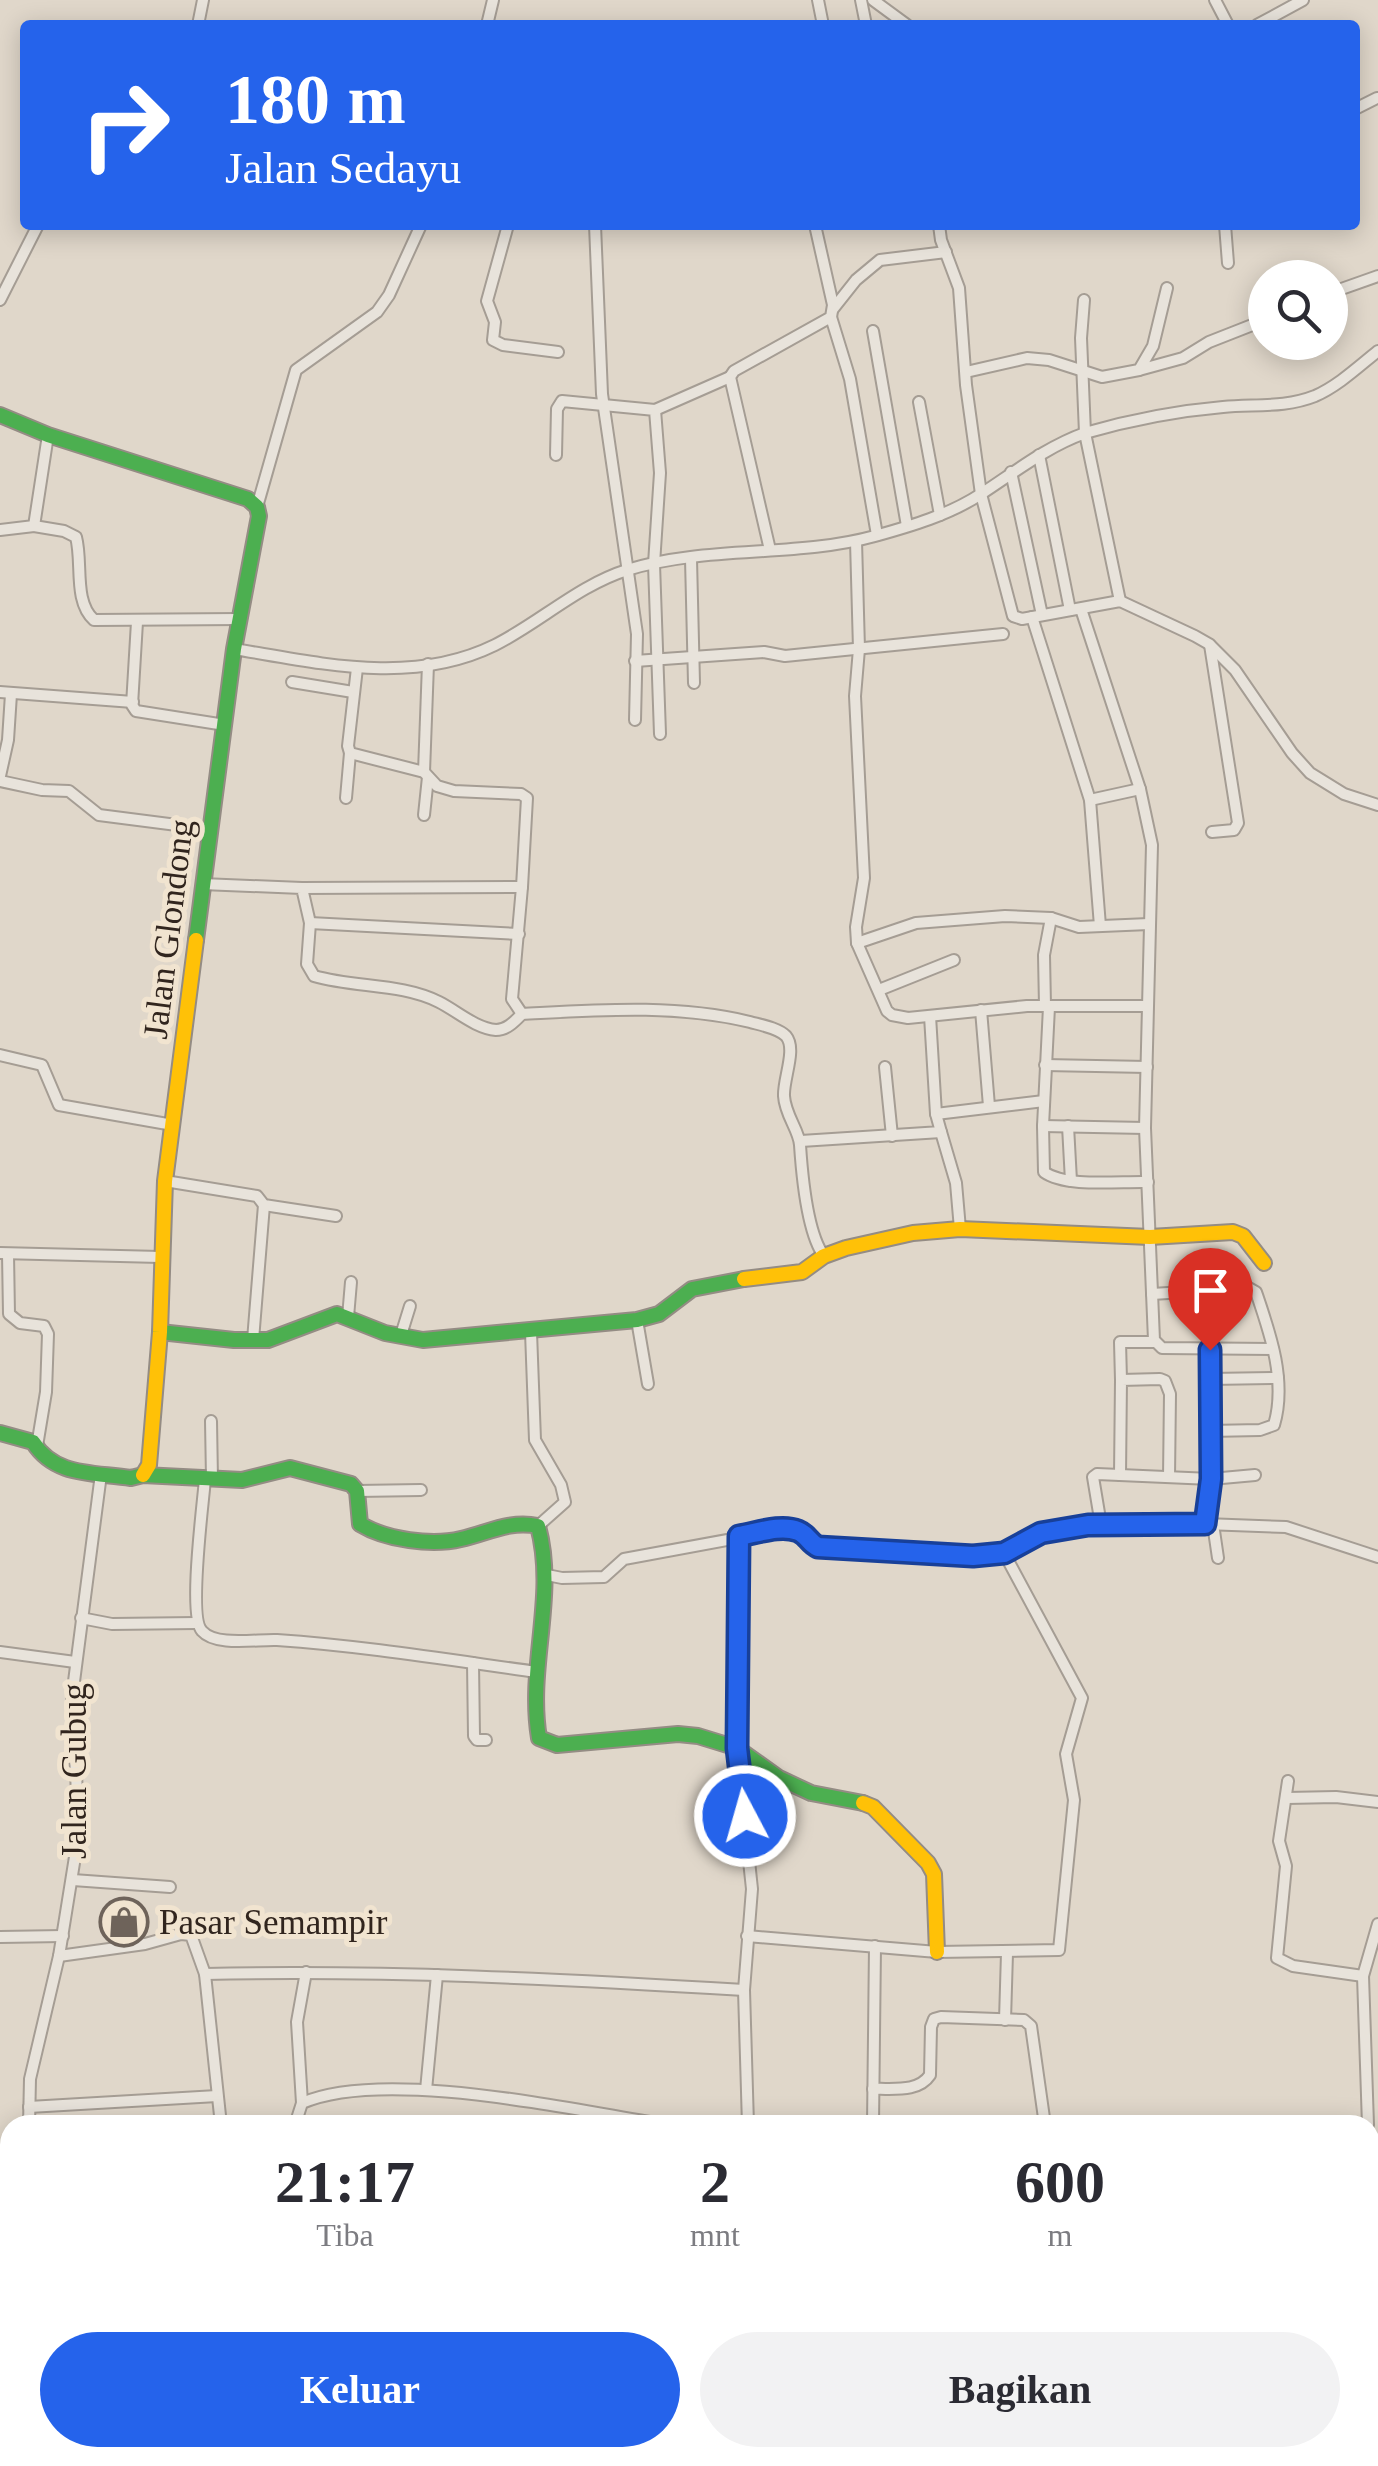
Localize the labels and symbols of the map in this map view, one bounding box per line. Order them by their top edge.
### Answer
street label: Jalan Glondong [136,817,201,1041]
pin [1168,1248,1253,1351]
street label: Jalan Gubug [55,1683,94,1859]
position arrow [693,1764,797,1868]
shop icon: Pasar Semampir [98,1896,150,1948]
place label: Pasar Semampir [159,1903,388,1942]

